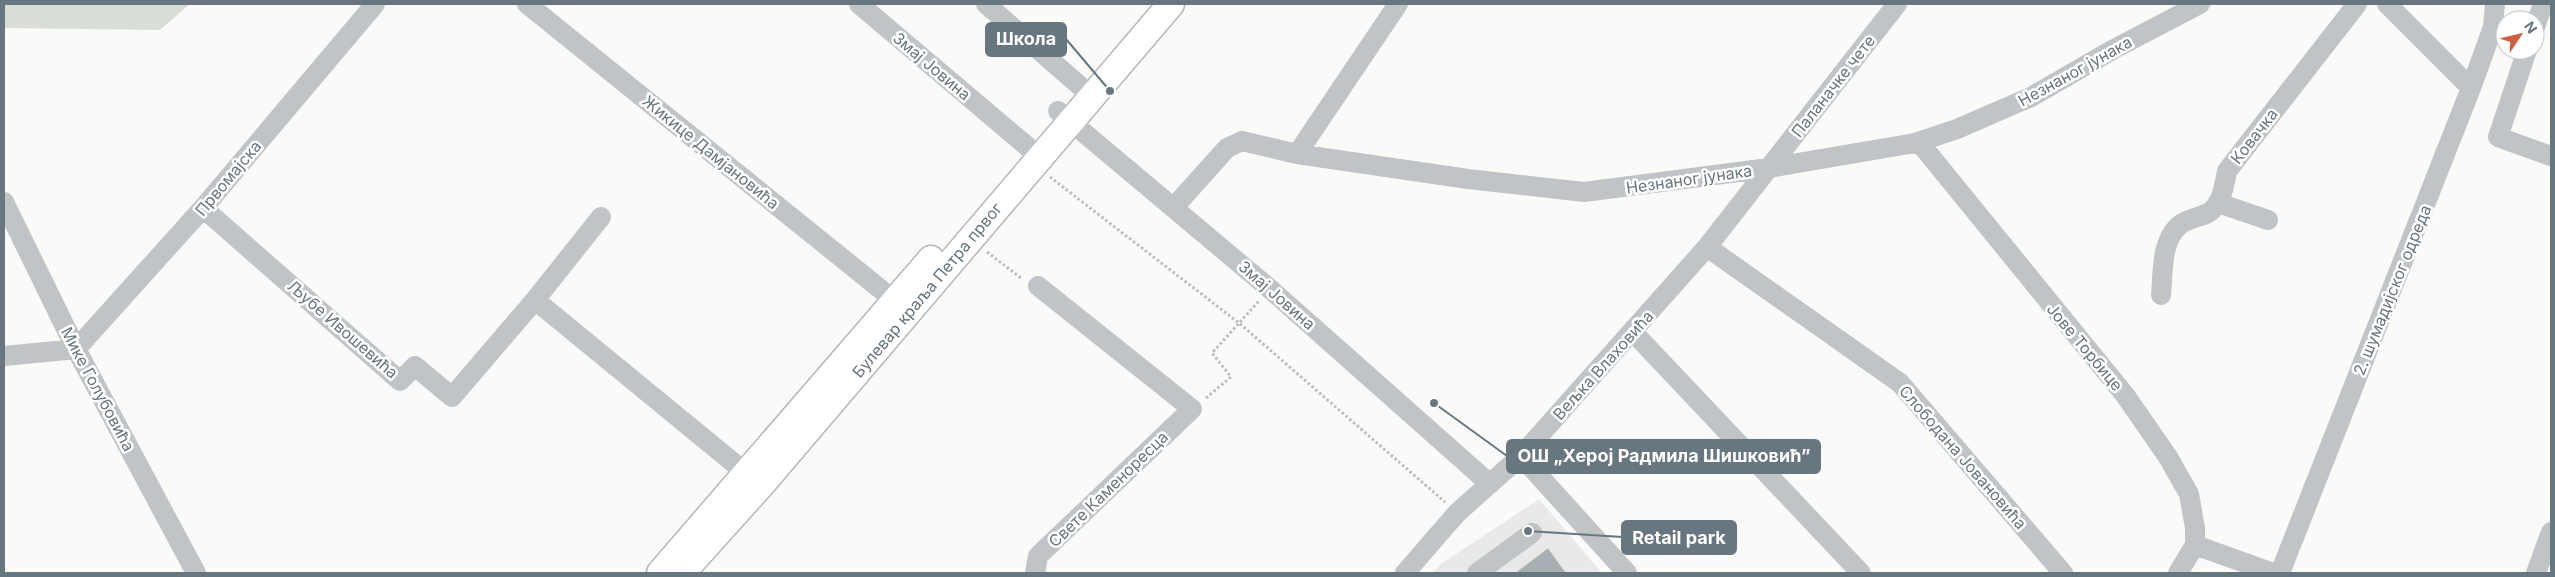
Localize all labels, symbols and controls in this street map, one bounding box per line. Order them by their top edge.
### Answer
north arrow [2495,10,2545,60]
text: N [2521,18,2541,37]
callout: Школа [986,23,1066,56]
street label: Змај Јовина [889,28,975,104]
text: Школа [996,28,1056,49]
street label: Паланачке чете [1787,31,1879,141]
street label: Незнаног јунака [2015,31,2135,111]
street label: Жикице Дамјановића [639,91,783,213]
street label: Ковачка [2226,104,2282,168]
street label: Првомајска [191,136,265,220]
street label: Незнаног јунака [1625,160,1753,198]
street label: Булевар краља Петра првог [848,198,1006,382]
street label: 2. шумадијског одреда [2349,202,2435,378]
street label: Змај Јовина [1235,256,1319,334]
street label: Љубе Ивошевића [284,276,402,382]
street label: Јове Торбице [2043,299,2127,395]
street label: Вељка Влаховића [1549,306,1657,424]
street label: Мике Голубовића [57,324,139,454]
street label: Слободана Јовановића [1895,381,2031,533]
street label: Свете Каменоресца [1044,427,1172,551]
callout: ОШ „Херој Радмила Шишковић” [1507,440,1820,473]
text: ОШ „Херој Радмила Шишковић” [1518,445,1810,466]
callout: Retail park [1622,521,1736,554]
text: Retail park [1632,527,1726,548]

